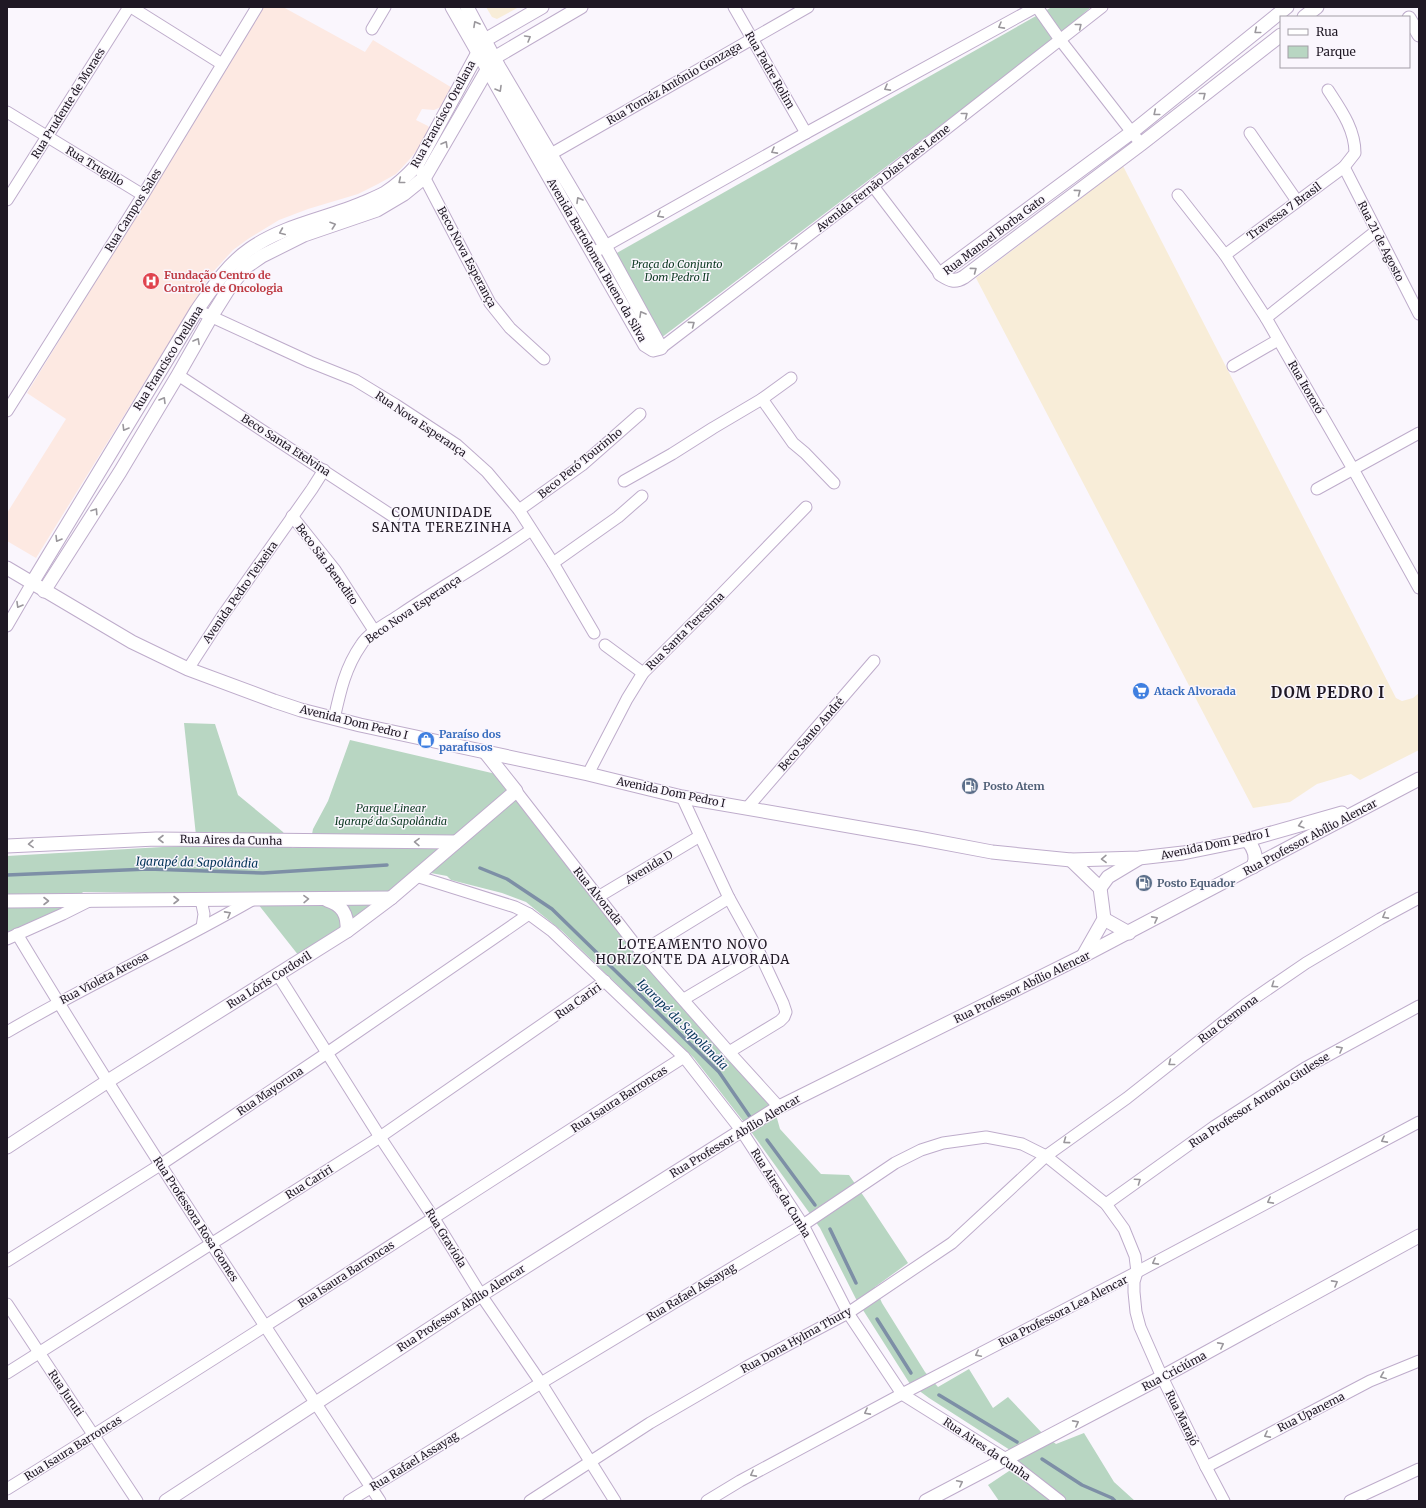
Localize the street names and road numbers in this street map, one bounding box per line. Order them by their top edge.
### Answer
street label: Rua Padre Rolim [742,29,798,111]
street label: Rua Tomáz Antônio Gonzaga [604,38,744,128]
street label: Rua Prudente de Moraes [28,45,108,161]
street label: Rua Francisco Orellana [408,58,478,170]
street label: Avenida Fernão Dias Paes Leme [812,121,953,235]
street label: Rua Trugillo [63,143,127,189]
street label: Rua Campos Sales [102,166,164,254]
street label: Avenida Bartolomeu Bueno da Silva [544,175,650,344]
street label: Travessa 7 Brasil [1244,179,1325,243]
street label: Rua Manoel Borba Gato [940,192,1048,278]
street label: Rua 21 de Agosto [1355,198,1408,284]
street label: Beco Nova Esperança [434,204,500,310]
street label: Rua Francisco Orellana [130,303,206,413]
street label: Rua Itororó [1285,358,1327,417]
street label: Rua Nova Esperança [373,388,469,460]
street label: Beco Santa Etelvina [239,411,333,479]
street label: Beco Peró Tourinho [535,424,625,501]
street label: Beco São Benedito [293,521,361,608]
street label: Avenida Pedro Teixeira [199,538,281,646]
street label: Beco Nova Esperança [363,572,464,646]
street label: Rua Santa Teresima [643,589,727,673]
street label: Beco Santo André [775,694,847,774]
street label: Avenida Dom Pedro I [298,702,409,742]
street label: Avenida Dom Pedro I [614,773,727,810]
street label: Rua Professor Abílio Alencar [1241,796,1380,878]
street label: Avenida Dom Pedro I [1158,826,1271,863]
street label: Rua Aires da Cunha [180,832,282,848]
street label: Avenida D [622,847,675,887]
street label: Rua Alvorada [571,864,626,928]
street label: Rua Lóris Cordovil [224,948,314,1012]
street label: Rua Professor Abílio Alencar [952,948,1093,1026]
street label: Rua Violeta Areosa [57,949,151,1007]
street label: Rua Cariri [552,980,604,1022]
street label: Rua Cremona [1195,992,1261,1046]
street label: Rua Professor Antonio Giulesse [1186,1049,1332,1151]
street label: Rua Isaura Barroncas [568,1063,670,1135]
street label: Rua Mayoruna [234,1064,306,1118]
street label: Rua Professor Abílio Alencar [667,1091,803,1181]
street label: Rua Aires da Cunha [748,1146,814,1240]
street label: Rua Professora Rosa Gomes [150,1154,242,1284]
street label: Rua Cariri [283,1162,336,1202]
street label: Rua Graviola [422,1206,470,1270]
street label: Rua Isaura Barroncas [295,1238,397,1310]
street label: Rua Rafael Assayag [644,1260,738,1324]
street label: Rua Professor Abílio Alencar [394,1261,528,1355]
street label: Rua Professora Lea Alencar [996,1272,1130,1350]
street label: Rua Dona Hylma Thury [738,1303,854,1376]
street label: Rua Criciúma [1139,1348,1209,1394]
street label: Rua Juruti [45,1367,87,1419]
street label: Rua Marajó [1163,1388,1202,1449]
street label: Rua Upanema [1275,1389,1347,1435]
street label: Rua Isaura Barroncas [22,1412,124,1484]
street label: Rua Aires da Cunha [941,1415,1033,1483]
street label: Rua Rafael Assayag [367,1428,461,1494]

